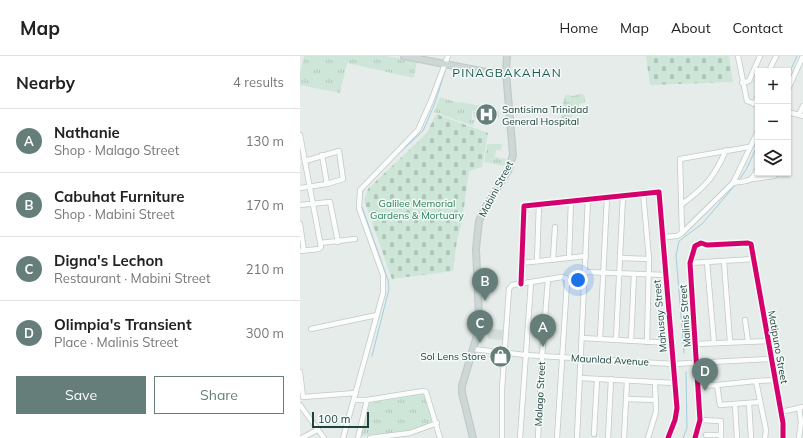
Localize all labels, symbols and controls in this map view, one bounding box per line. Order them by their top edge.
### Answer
text: Map [20,16,60,40]
text: Home [559,19,598,37]
text: Map [620,19,649,37]
text: About [671,19,711,37]
text: Contact [733,19,783,37]
district label: PINAGBAKAHAN [452,65,562,80]
map controls [755,68,791,176]
button: + [755,68,791,104]
text: Nearby [16,72,75,93]
text: 4 results [233,74,284,90]
hospital icon: Santisima Trinidad General Hospital [473,102,499,128]
place label: Santisima Trinidad General Hospital [502,103,588,128]
button: − [755,104,791,140]
text: Nathanie [54,123,120,142]
text: A [24,133,34,149]
text: 130 m [246,133,284,149]
button: layers [755,140,791,176]
text: Shop · Malago Street [54,142,179,158]
street label: Mabini Street [476,158,516,219]
text: Cabuhat Furniture [54,187,185,206]
text: B [25,197,33,213]
text: 170 m [246,197,284,213]
park label: Galilee Memorial Gardens & Mortuary [370,197,465,222]
text: Shop · Mabini Street [54,206,175,222]
text: Digna's Lechon [54,251,163,270]
text: C [25,261,33,277]
text: 210 m [246,261,284,277]
pin: B [472,268,498,301]
text: Restaurant · Mabini Street [54,270,210,286]
your location [568,270,588,290]
street label: Mahusay Street [650,279,670,353]
street label: Malinis Street [676,284,694,348]
street label: Matipuno Street [765,309,791,385]
pin: C [467,310,493,343]
pin: A [530,314,556,347]
text: Olimpia's Transient [54,315,192,334]
text: D [24,325,34,341]
text: 300 m [246,325,284,341]
text: Place · Malinis Street [54,334,178,350]
shop icon: Sol Lens Store [488,343,514,369]
place label: Sol Lens Store [420,350,486,363]
street label: Maunlad Avenue [571,351,649,369]
pin: D [692,358,718,391]
street label: Malago Street [532,361,548,427]
button: Save [16,376,146,414]
button: Share [154,376,284,414]
scale bar [312,410,369,429]
text: 100 m [318,412,350,426]

